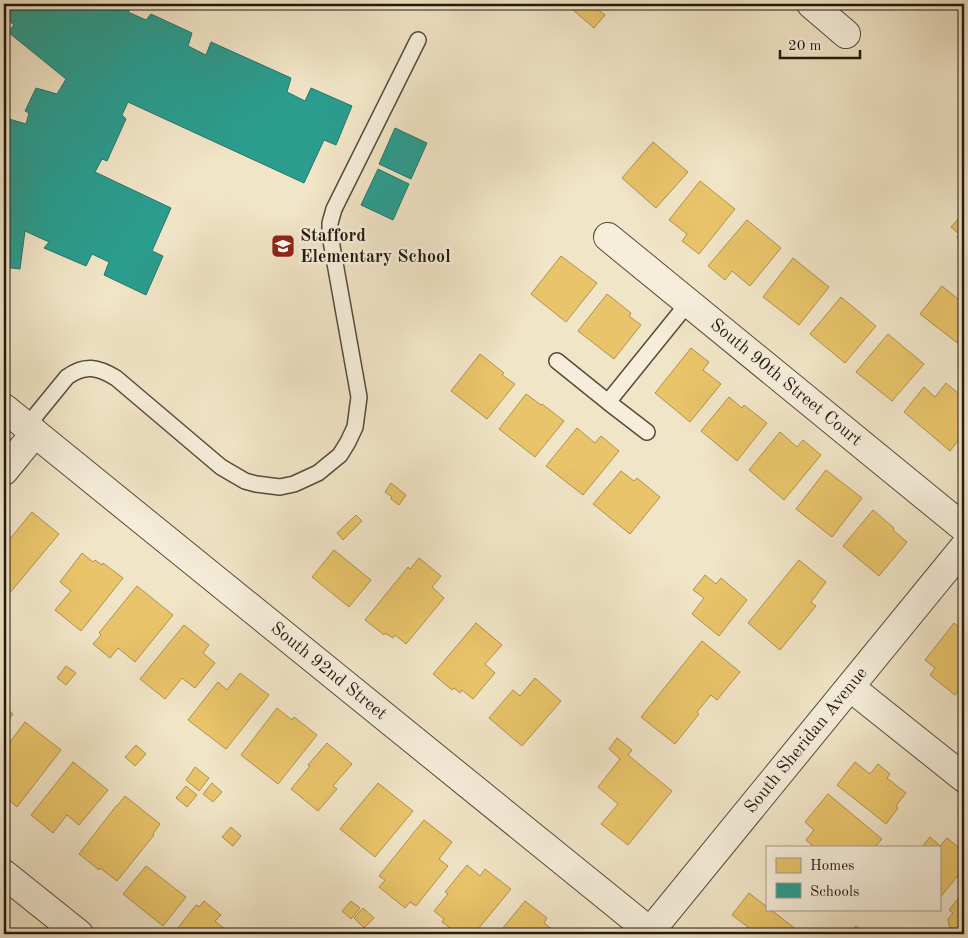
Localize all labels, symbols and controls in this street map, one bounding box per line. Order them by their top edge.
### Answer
scale bar [780,28,860,60]
text: 20 m [788,39,822,54]
place label: Stafford Elementary School [300,227,451,266]
school or university icon: Stafford Elementary School [270,233,296,259]
street label: South 90th Street Court [707,315,865,450]
street label: South 92nd Street [267,619,390,723]
street label: South Sheridan Avenue [741,664,871,817]
legend [766,846,940,910]
text: Homes [810,859,855,874]
text: Schools [810,885,859,900]

